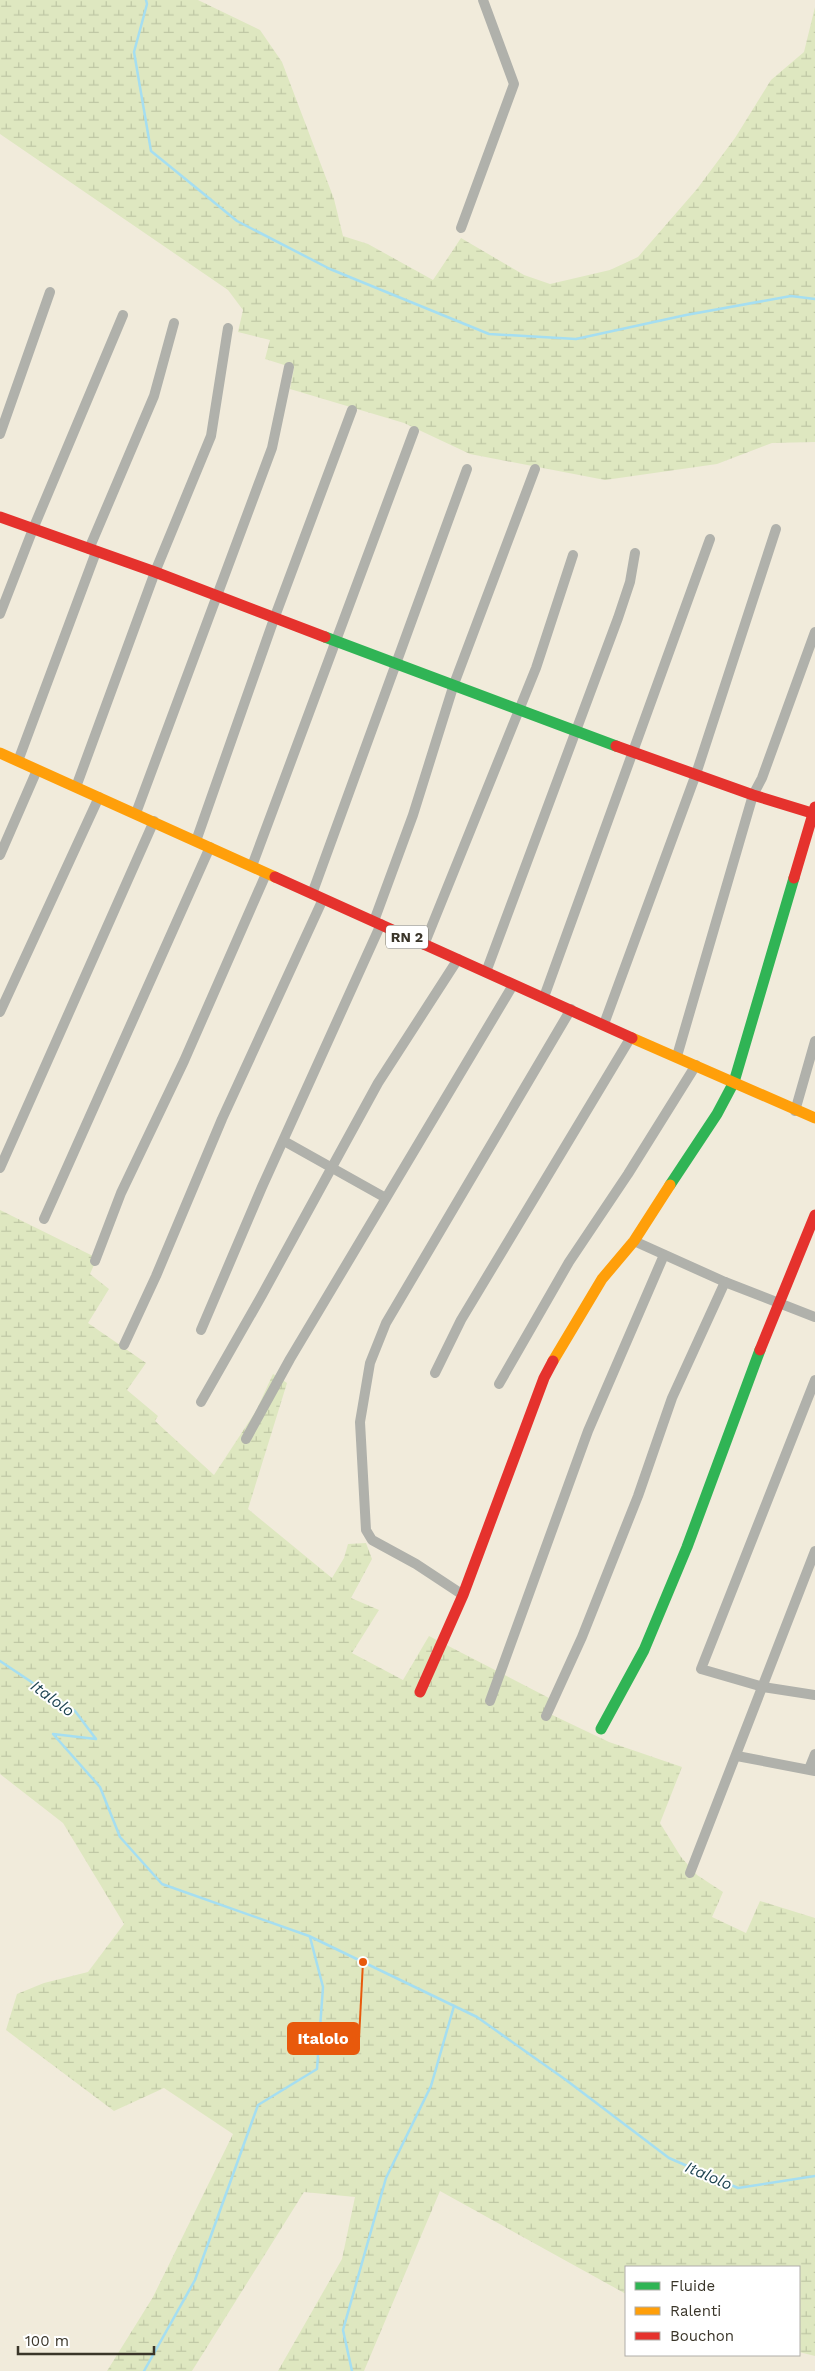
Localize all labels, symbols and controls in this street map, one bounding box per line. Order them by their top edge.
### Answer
road number: RN 2 [386,926,428,949]
water label: Italolo [27,1676,78,1721]
callout: Italolo [288,2023,359,2054]
text: Italolo [297,2029,349,2048]
water label: Italolo [682,2157,735,2194]
legend [625,2266,800,2356]
text: Fluide [670,2277,715,2295]
text: Ralenti [670,2302,721,2320]
scale bar [18,2324,154,2356]
text: Bouchon [670,2327,734,2345]
text: 100 m [25,2332,69,2350]

